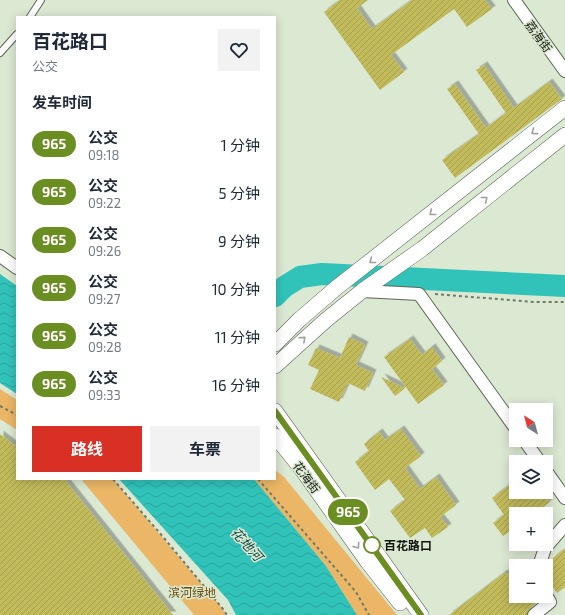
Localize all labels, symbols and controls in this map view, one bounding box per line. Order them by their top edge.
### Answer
street label: 荔海街 [523,17,555,55]
text: 百花路口 [32,29,108,52]
button: heart [218,29,260,71]
text: 公交 [32,58,58,74]
text: 发车时间 [32,93,92,111]
one-way arrow [532,127,539,134]
text: 公交 [88,128,118,146]
text: 965 [42,135,66,152]
text: 1 分钟 [221,136,260,154]
text: 09:18 [88,147,119,163]
text: 公交 [88,176,118,194]
text: 965 [42,183,66,200]
text: 5 分钟 [219,184,260,202]
text: 09:22 [88,195,121,211]
one-way arrow [481,197,488,204]
one-way arrow [430,208,437,215]
text: 公交 [88,224,118,242]
text: 965 [42,231,66,248]
text: 9 分钟 [218,232,260,250]
text: 09:26 [88,243,121,259]
one-way arrow [369,256,376,263]
text: 公交 [88,272,118,290]
text: 965 [42,279,66,296]
text: 10 分钟 [212,280,260,298]
text: 09:27 [88,291,120,307]
text: 公交 [88,320,118,338]
text: 965 [42,327,66,344]
text: 11 分钟 [215,328,260,346]
one-way arrow [299,337,306,344]
text: 09:28 [88,339,122,355]
text: 公交 [88,368,118,386]
text: 965 [42,375,66,392]
text: 16 分钟 [212,376,260,394]
text: 09:33 [88,387,121,403]
north arrow [509,403,553,447]
map controls [509,403,553,603]
button: 路线 [32,426,142,472]
button: 车票 [150,426,260,472]
button: layers [509,455,553,499]
street label: 花海街 [291,458,323,496]
line badge: 965 [325,499,371,525]
text: 965 [336,503,360,520]
button: + [509,507,553,551]
water label: 花地河 [228,524,268,566]
marker: 百花路口 [363,536,381,554]
place label: 百花路口 [384,538,432,552]
one-way arrow [352,541,359,548]
button: − [509,559,553,603]
park label: 滨河绿地 [168,585,216,599]

